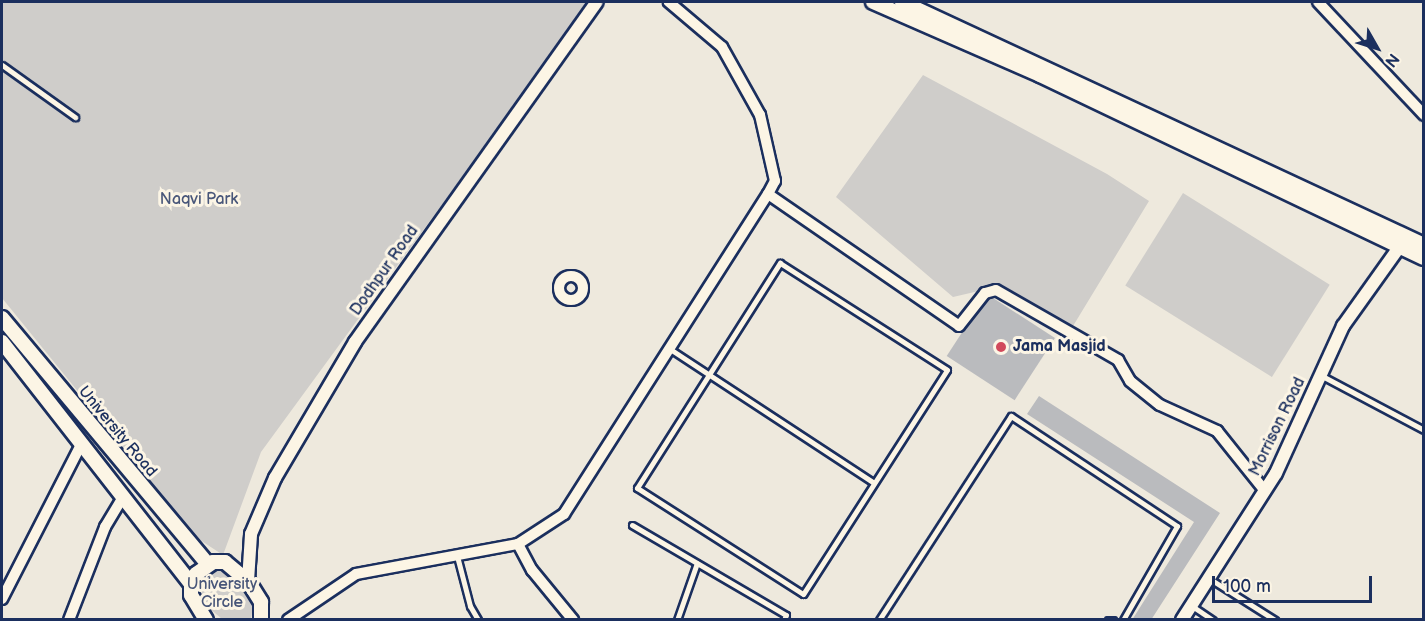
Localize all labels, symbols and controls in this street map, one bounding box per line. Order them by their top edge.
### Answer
north arrow [1347,18,1407,78]
text: N [1380,49,1403,70]
park label: Naqvi Park [160,190,238,210]
street label: Dodhpur Road [347,222,423,320]
place label: Jama Masjid [1013,337,1106,357]
marker: Jama Masjid [994,340,1008,354]
street label: Morrison Road [1246,375,1310,479]
street label: University Road [73,382,161,482]
scale bar [1215,564,1376,602]
park label: University Circle [187,575,257,613]
text: 100 m [1223,576,1271,597]

